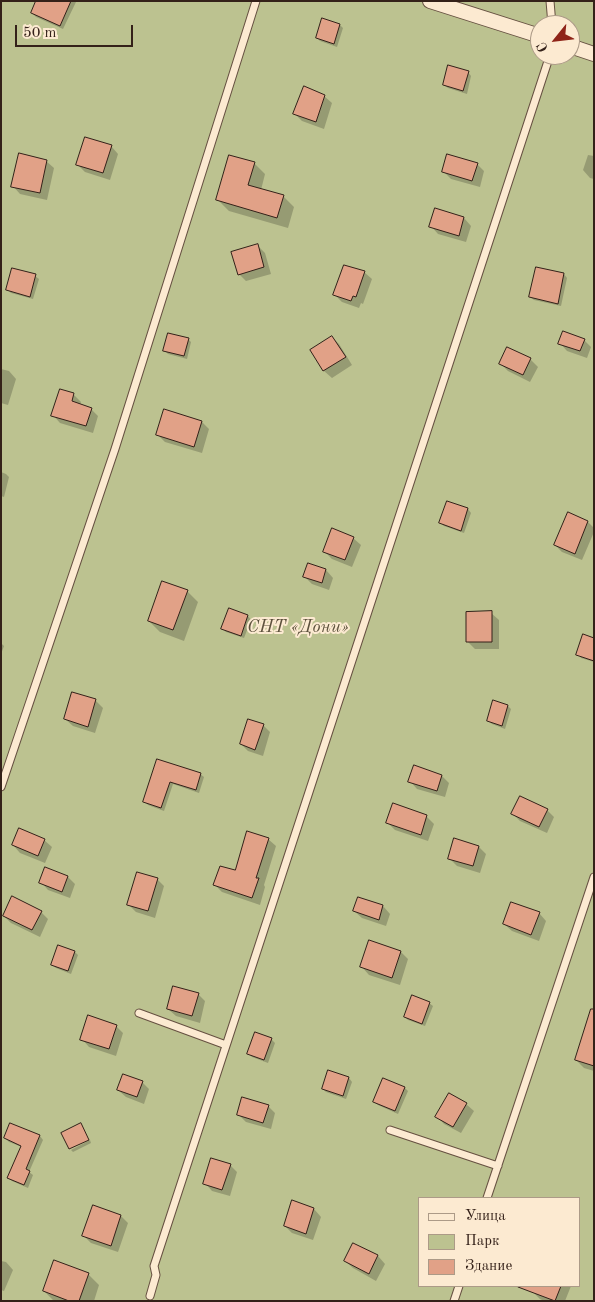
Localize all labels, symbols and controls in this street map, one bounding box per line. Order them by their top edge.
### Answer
scale bar [18,15,135,47]
north arrow [530,15,580,65]
text: 50 m [23,26,57,41]
text: С [534,39,551,54]
park label: СНТ «Дони» [247,616,349,638]
legend [418,1197,580,1287]
text: Улица [465,1209,506,1224]
text: Парк [465,1234,500,1249]
text: Здание [465,1259,512,1274]

